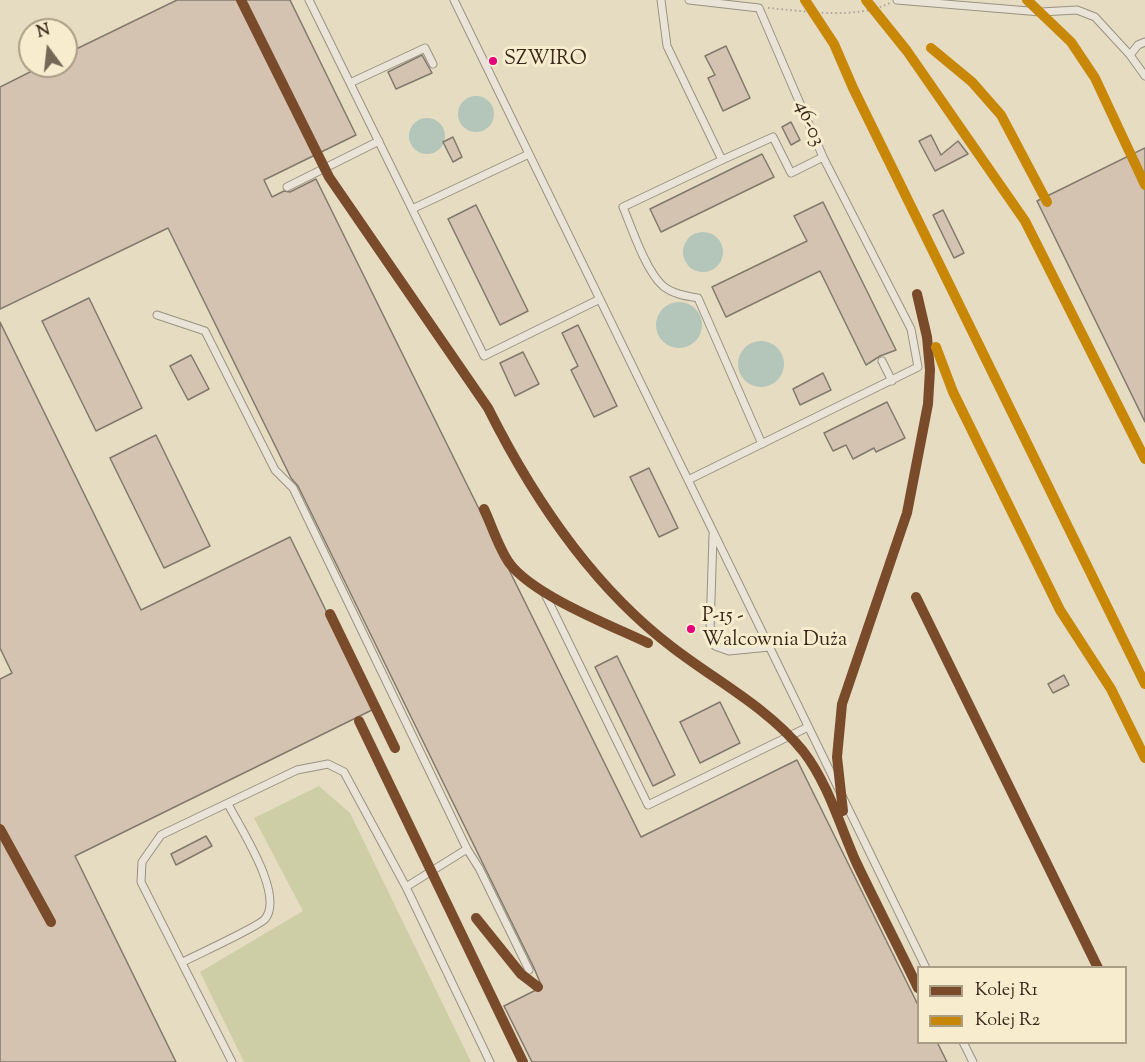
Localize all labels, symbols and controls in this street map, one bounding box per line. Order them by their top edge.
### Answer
north arrow [18,18,78,78]
text: N [35,19,53,45]
place label: SZWIRO [504,49,587,73]
marker: SZWIRO [487,55,499,67]
street label: 46-03 [787,97,829,151]
place label: P-15 - Walcownia Duża [702,606,847,653]
marker: P-15 - Walcownia Duża [685,623,697,635]
legend [917,966,1127,1044]
text: Kolej R1 [975,978,1038,1004]
text: Kolej R2 [975,1008,1040,1034]

